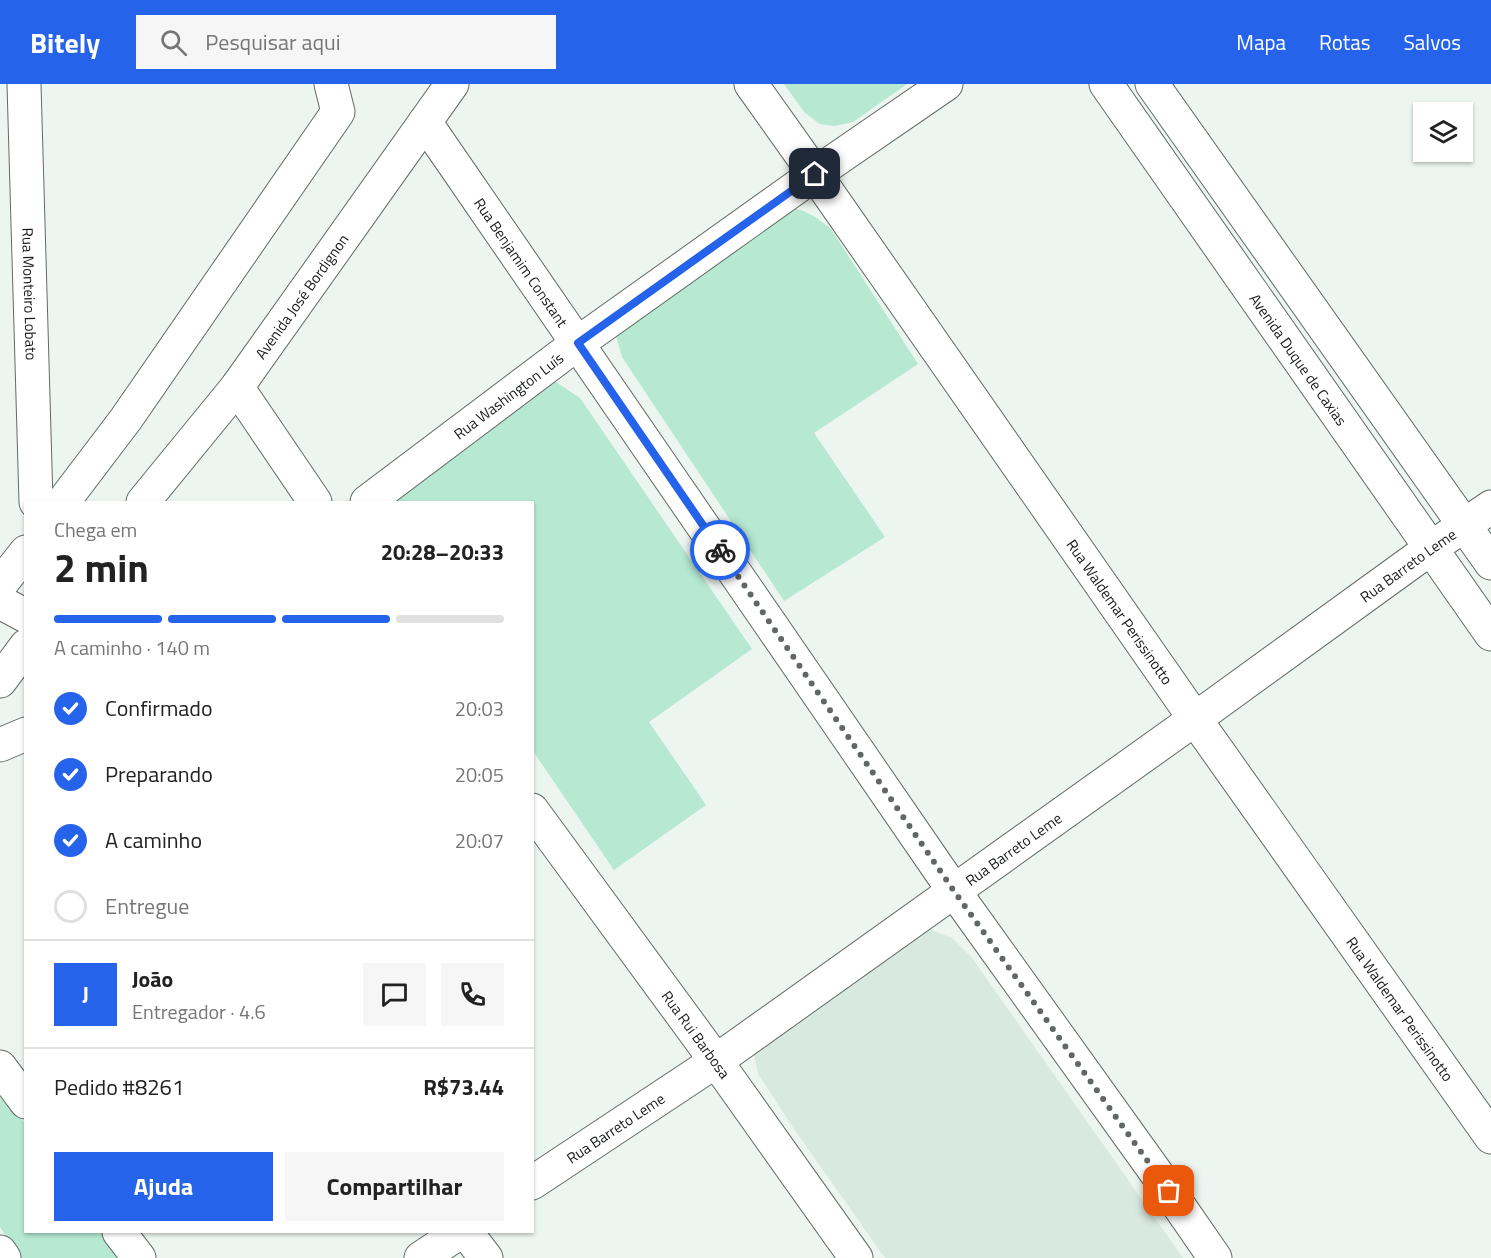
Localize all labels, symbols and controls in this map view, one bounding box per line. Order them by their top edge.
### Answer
search box [136,15,556,69]
text: Bitely [30,21,100,64]
text: Pesquisar aqui [205,25,340,59]
icon: search [157,26,190,59]
text: Mapa [1236,26,1286,58]
text: Rotas [1319,26,1370,58]
text: Salvos [1403,26,1461,58]
map controls [1413,102,1473,162]
button: layers [1413,102,1473,162]
pin [789,148,840,199]
icon: home [798,157,831,190]
street label: Rua Benjamim Constant [469,193,574,332]
street label: Rua Monteiro Lobato [17,227,43,361]
street label: Avenida José Bordignon [249,229,354,363]
street label: Avenida Duque de Caxias [1244,288,1353,430]
street label: Rua Washington Luís [448,346,568,445]
text: Chega em [54,514,137,545]
courier [690,520,750,580]
street label: Rua Barreto Leme [1355,523,1461,608]
icon: bike [704,534,737,567]
street label: Rua Waldemar Perissinotto [1061,534,1179,689]
text: 20:28–20:33 [381,535,504,569]
text: 2 min [54,538,149,597]
text: A caminho · 140 m [54,632,210,663]
text: Confirmado [105,691,213,725]
icon: check [54,692,87,725]
text: 20:03 [455,693,504,724]
text: Preparando [105,757,213,791]
icon: check [54,758,87,791]
text: 20:05 [455,759,504,790]
street label: Rua Barreto Leme [960,806,1066,891]
text: A caminho [105,823,202,857]
icon: check [54,824,87,857]
text: 20:07 [455,825,504,856]
text: Entregue [105,889,189,923]
street label: Rua Waldemar Perissinotto [1341,932,1460,1086]
text: João [132,962,173,996]
button: chat [363,963,426,1026]
button: phone [441,963,504,1026]
text: J [82,977,89,1011]
street label: Rua Rui Barbosa [656,985,737,1083]
text: Entregador · 4.6 [132,996,266,1027]
text: Pedido #8261 [54,1070,184,1104]
text: R$73.44 [423,1070,504,1104]
street label: Rua Barreto Leme [562,1087,669,1169]
button: Ajuda [54,1152,273,1221]
button: Compartilhar [285,1152,504,1221]
pin [1143,1165,1194,1216]
icon: bag [1152,1174,1185,1207]

